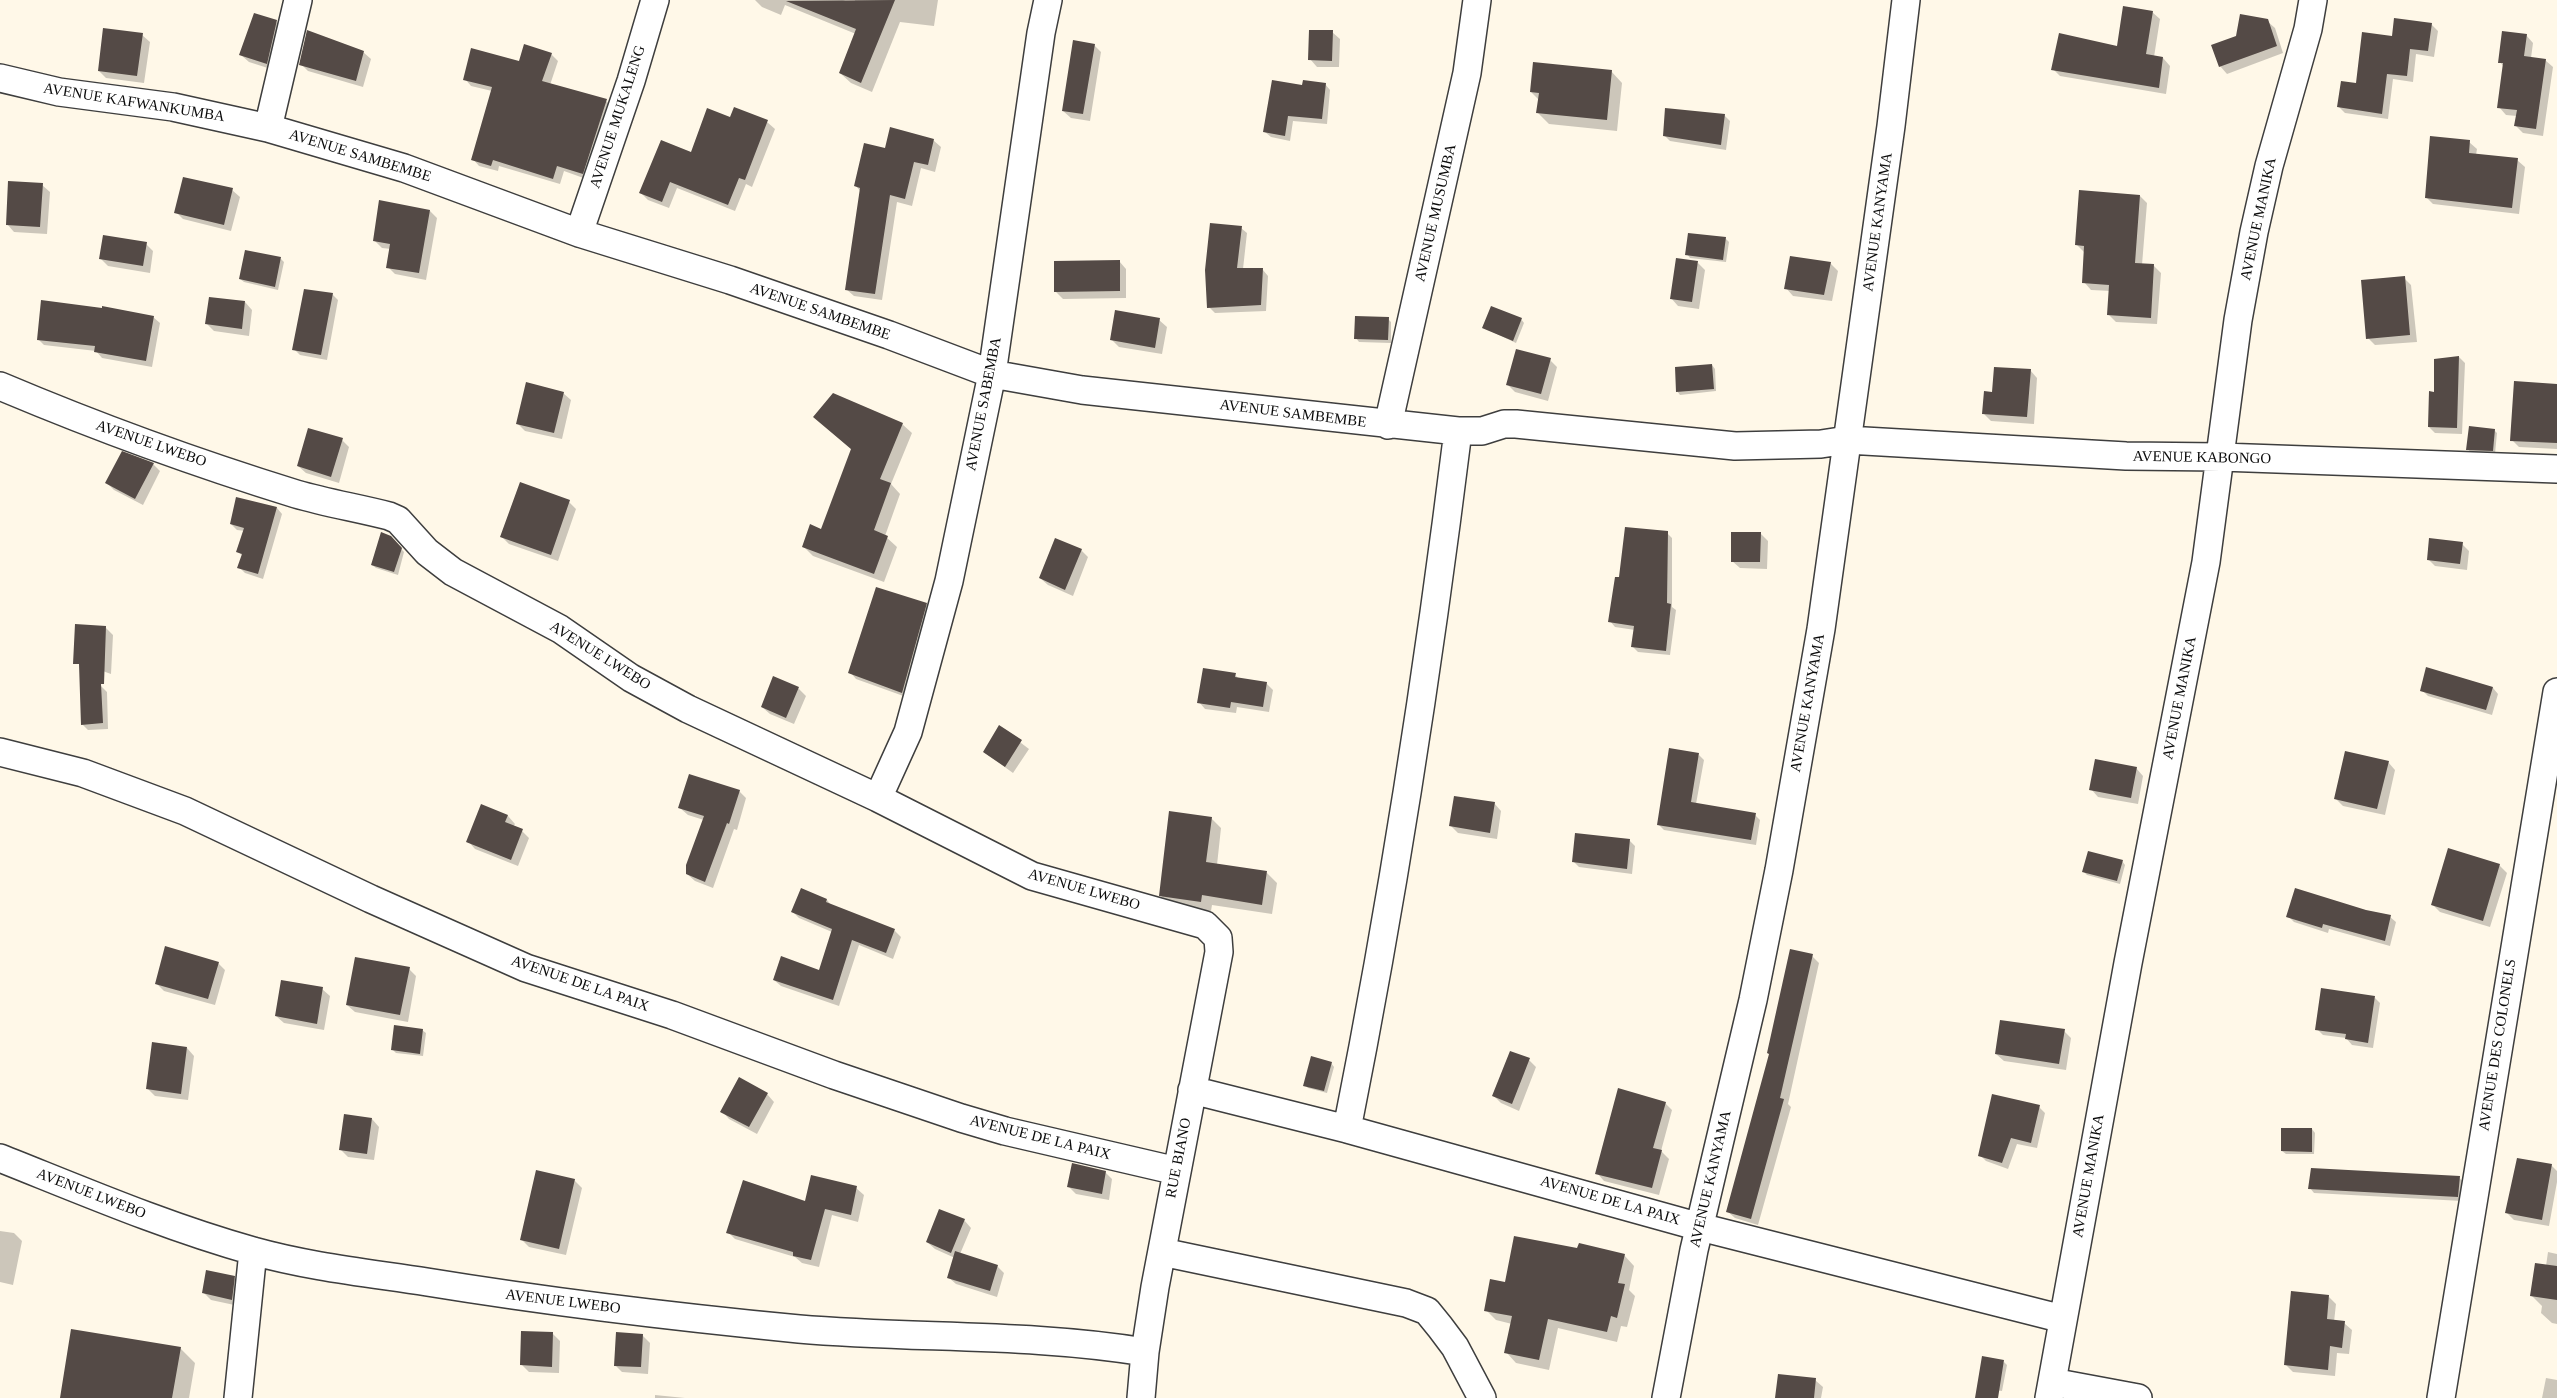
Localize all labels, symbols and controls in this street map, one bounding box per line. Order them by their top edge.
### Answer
street label: AVENUE MUKALENG [586,43,650,191]
street label: AVENUE KAFWANKUMBA [42,80,226,126]
street label: AVENUE SAMBEMBE [287,126,433,186]
street label: AVENUE MUSUMBA [1411,142,1461,284]
street label: AVENUE KANYAMA [1859,151,1897,293]
street label: AVENUE MANIKA [2237,156,2281,282]
street label: AVENUE SAMBEMBE [747,279,893,345]
street label: AVENUE SABEMBA [962,336,1006,472]
street label: AVENUE SAMBEMBE [1219,396,1367,432]
street label: AVENUE LWEBO [93,417,209,471]
street label: AVENUE KABONGO [2133,448,2271,468]
street label: AVENUE LWEBO [546,618,654,694]
street label: AVENUE KANYAMA [1787,632,1829,774]
street label: AVENUE MANIKA [2159,635,2201,761]
street label: AVENUE LWEBO [1026,865,1142,915]
street label: AVENUE DE LA PAIX [509,952,651,1016]
street label: AVENUE DES COLONELS [2476,958,2520,1132]
street label: AVENUE KANYAMA [1686,1109,1736,1249]
street label: AVENUE DE LA PAIX [968,1112,1112,1164]
street label: AVENUE MANIKA [2069,1113,2109,1239]
street label: RUE BIANO [1162,1116,1196,1200]
street label: AVENUE LWEBO [34,1165,148,1223]
street label: AVENUE DE LA PAIX [1538,1172,1682,1230]
street label: AVENUE LWEBO [504,1286,622,1318]

